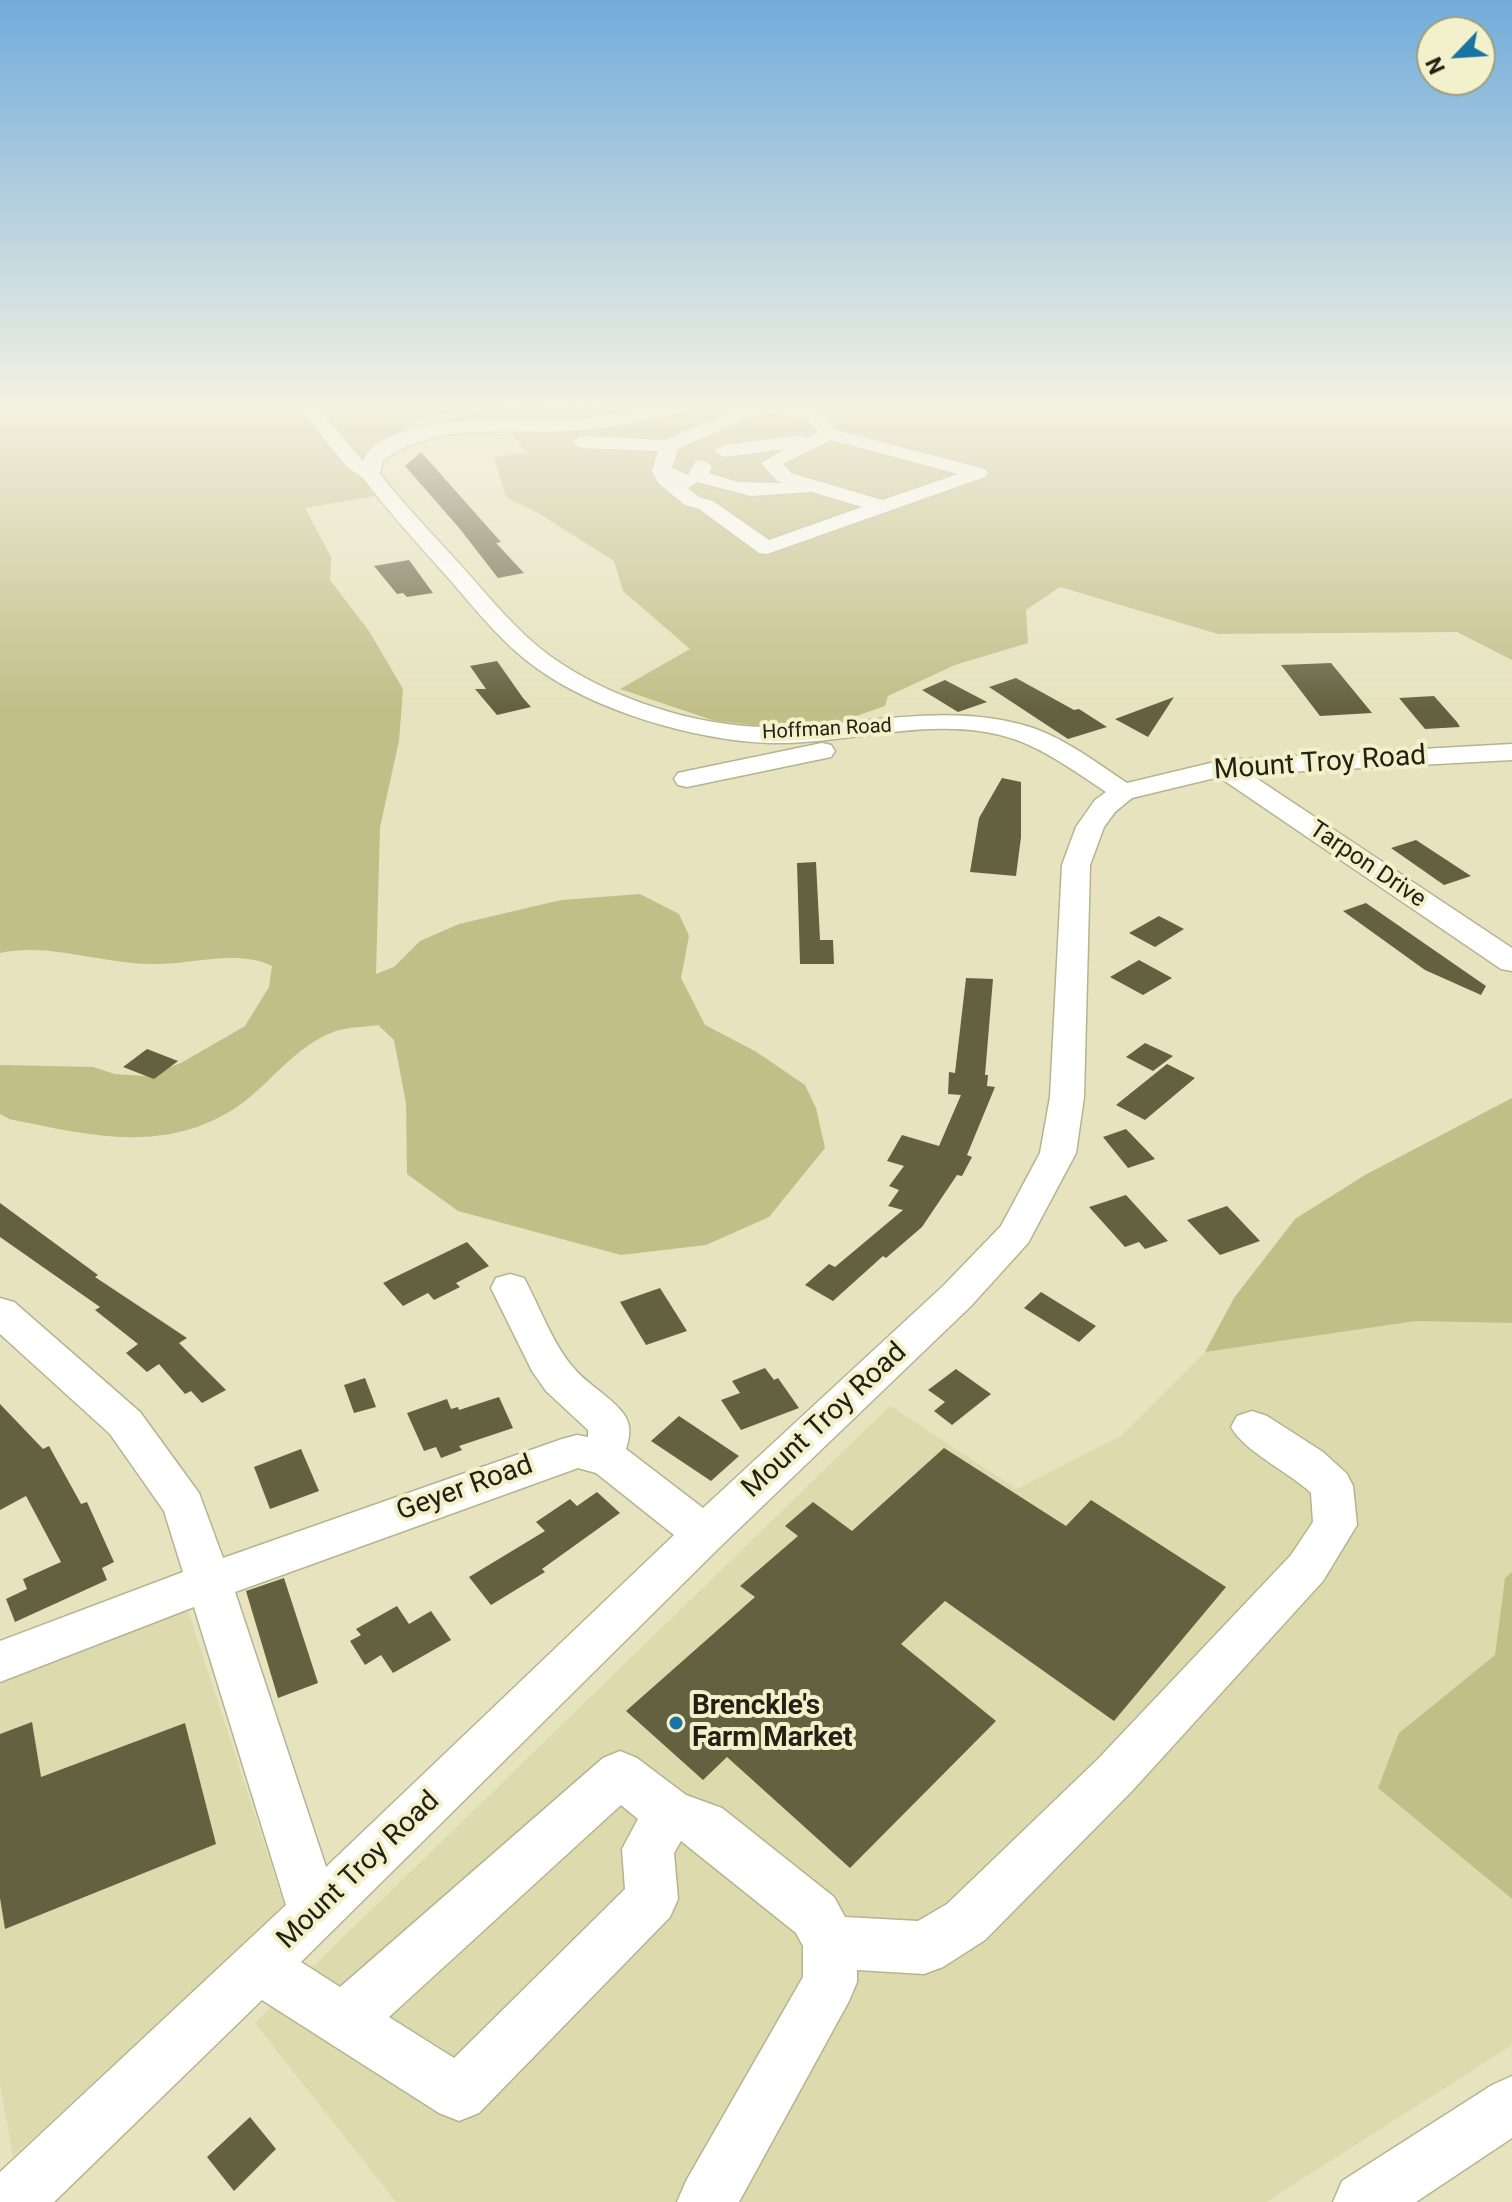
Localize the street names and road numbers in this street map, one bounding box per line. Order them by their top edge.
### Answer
street label: Hoffman Road [762,715,892,745]
street label: Mount Troy Road [1213,740,1427,788]
street label: Tarpon Drive [1303,815,1431,915]
street label: Mount Troy Road [736,1336,914,1506]
street label: Geyer Road [392,1449,538,1529]
street label: Mount Troy Road [271,1785,447,1957]

